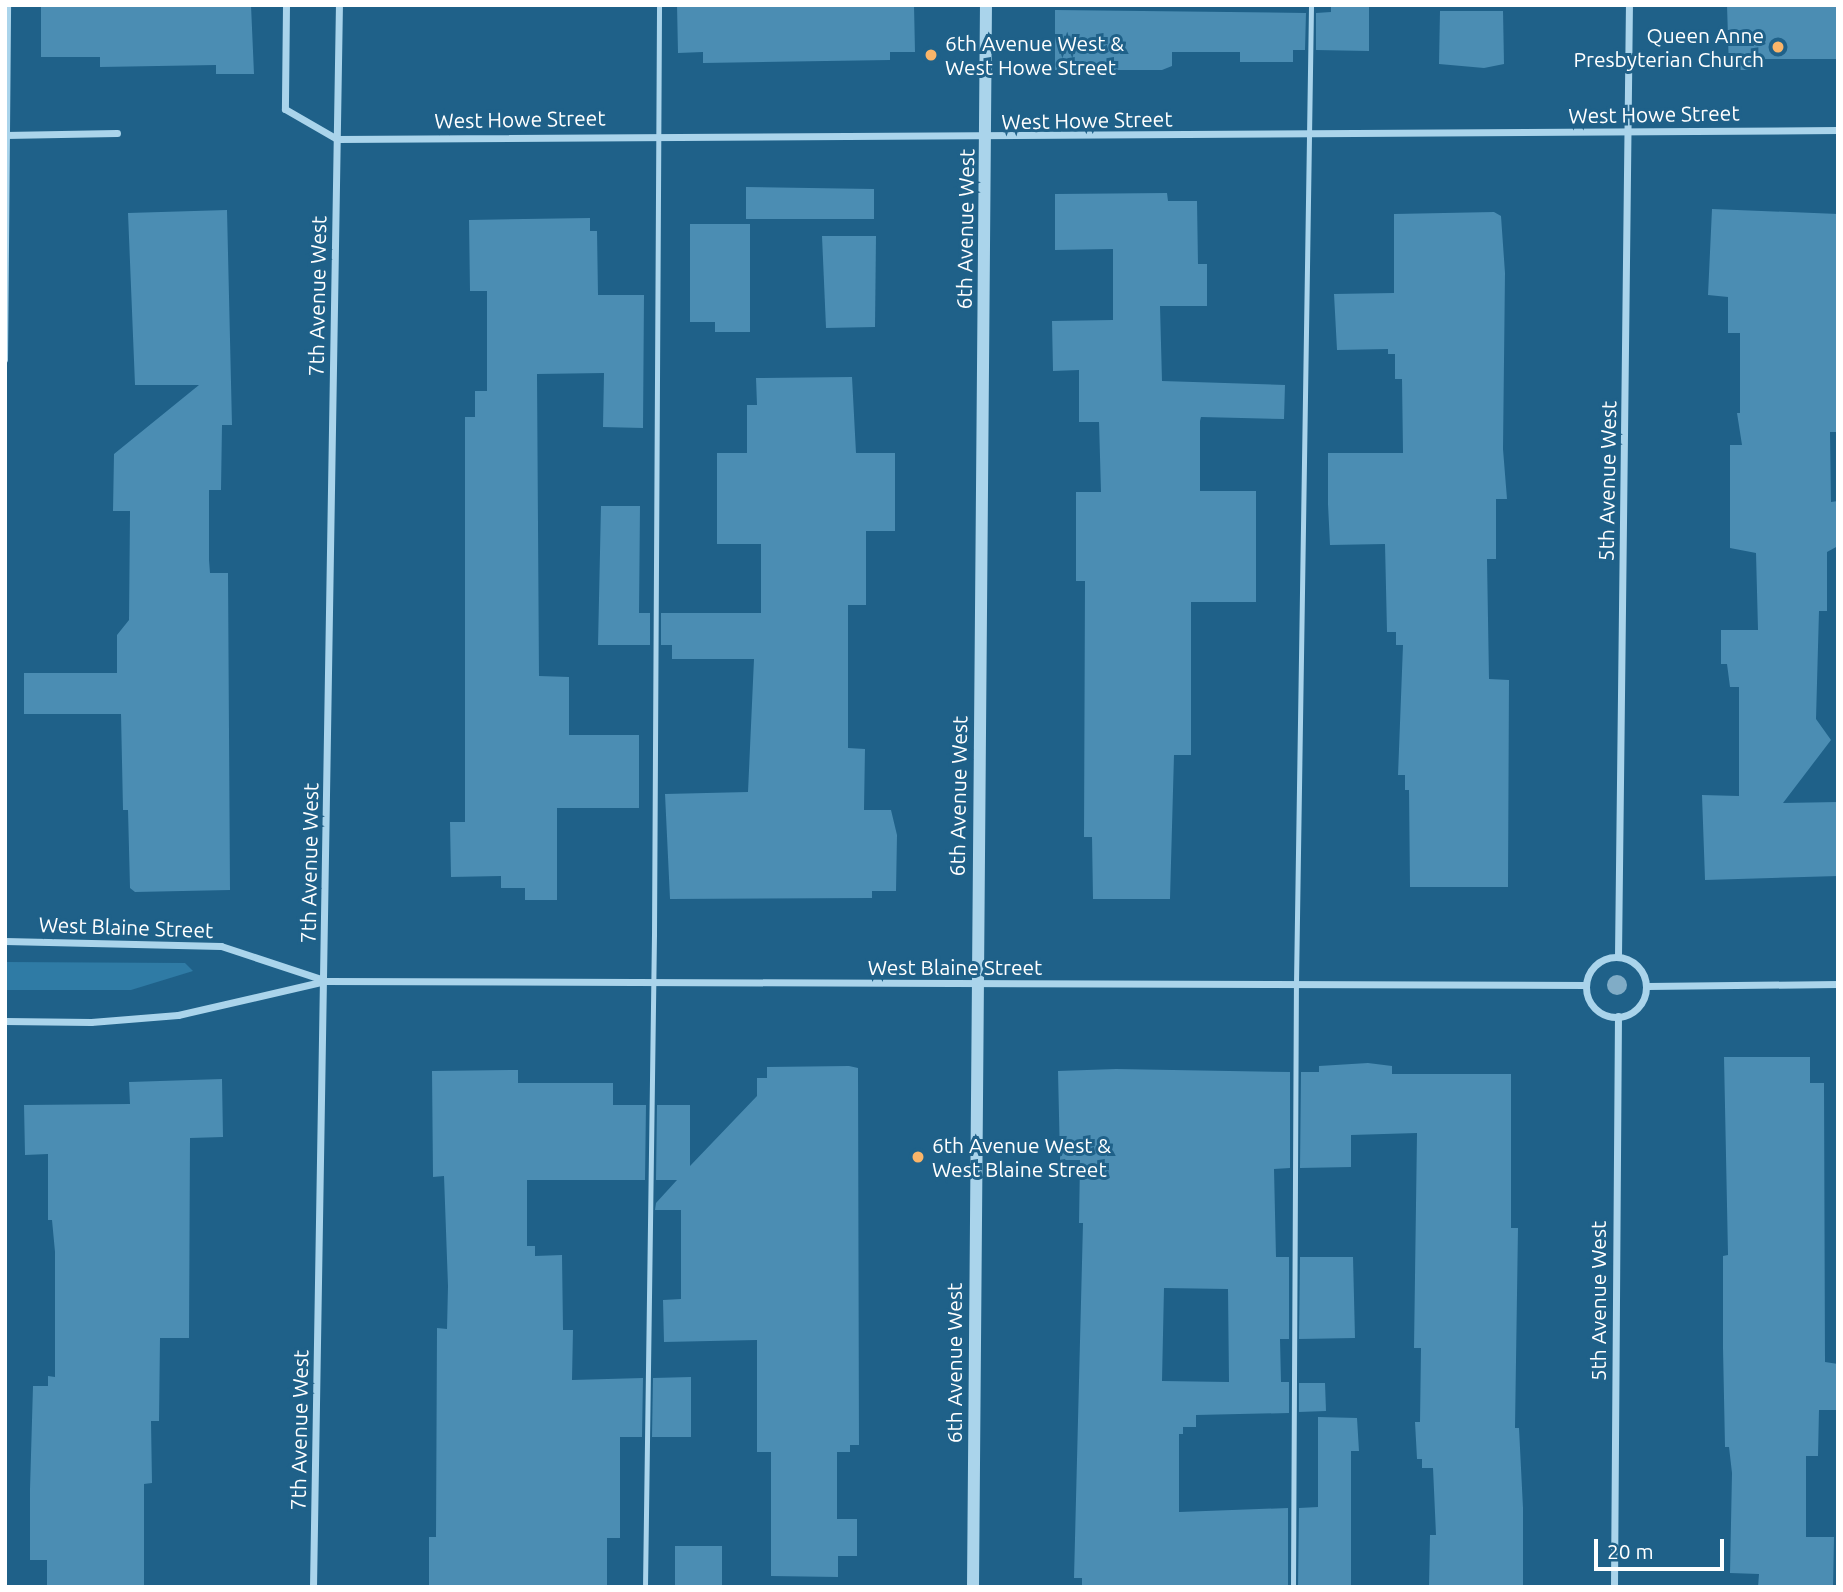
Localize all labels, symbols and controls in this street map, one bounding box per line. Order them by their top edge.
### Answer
place label: Queen Anne Presbyterian Church [1573,22,1764,72]
place label: 6th Avenue West & West Howe Street [945,30,1124,80]
marker: Queen Anne Presbyterian Church [1770,39,1786,55]
marker: 6th Avenue West & West Howe Street [923,47,939,63]
street label: West Howe Street [1568,100,1740,128]
street label: West Howe Street [434,105,606,133]
street label: West Howe Street [1001,106,1173,134]
street label: 6th Avenue West [951,149,979,309]
street label: 7th Avenue West [303,216,331,376]
street label: 5th Avenue West [1593,401,1621,561]
street label: 6th Avenue West [944,716,972,876]
street label: 7th Avenue West [295,783,323,943]
street label: West Blaine Street [38,911,214,943]
street label: West Blaine Street [868,954,1042,980]
place label: 6th Avenue West & West Blaine Street [932,1132,1111,1182]
marker: 6th Avenue West & West Blaine Street [910,1149,926,1165]
street label: 5th Avenue West [1585,1221,1611,1381]
street label: 6th Avenue West [941,1283,967,1443]
street label: 7th Avenue West [285,1350,313,1510]
scale bar [1598,1526,1728,1570]
text: 20 m [1607,1539,1654,1563]

